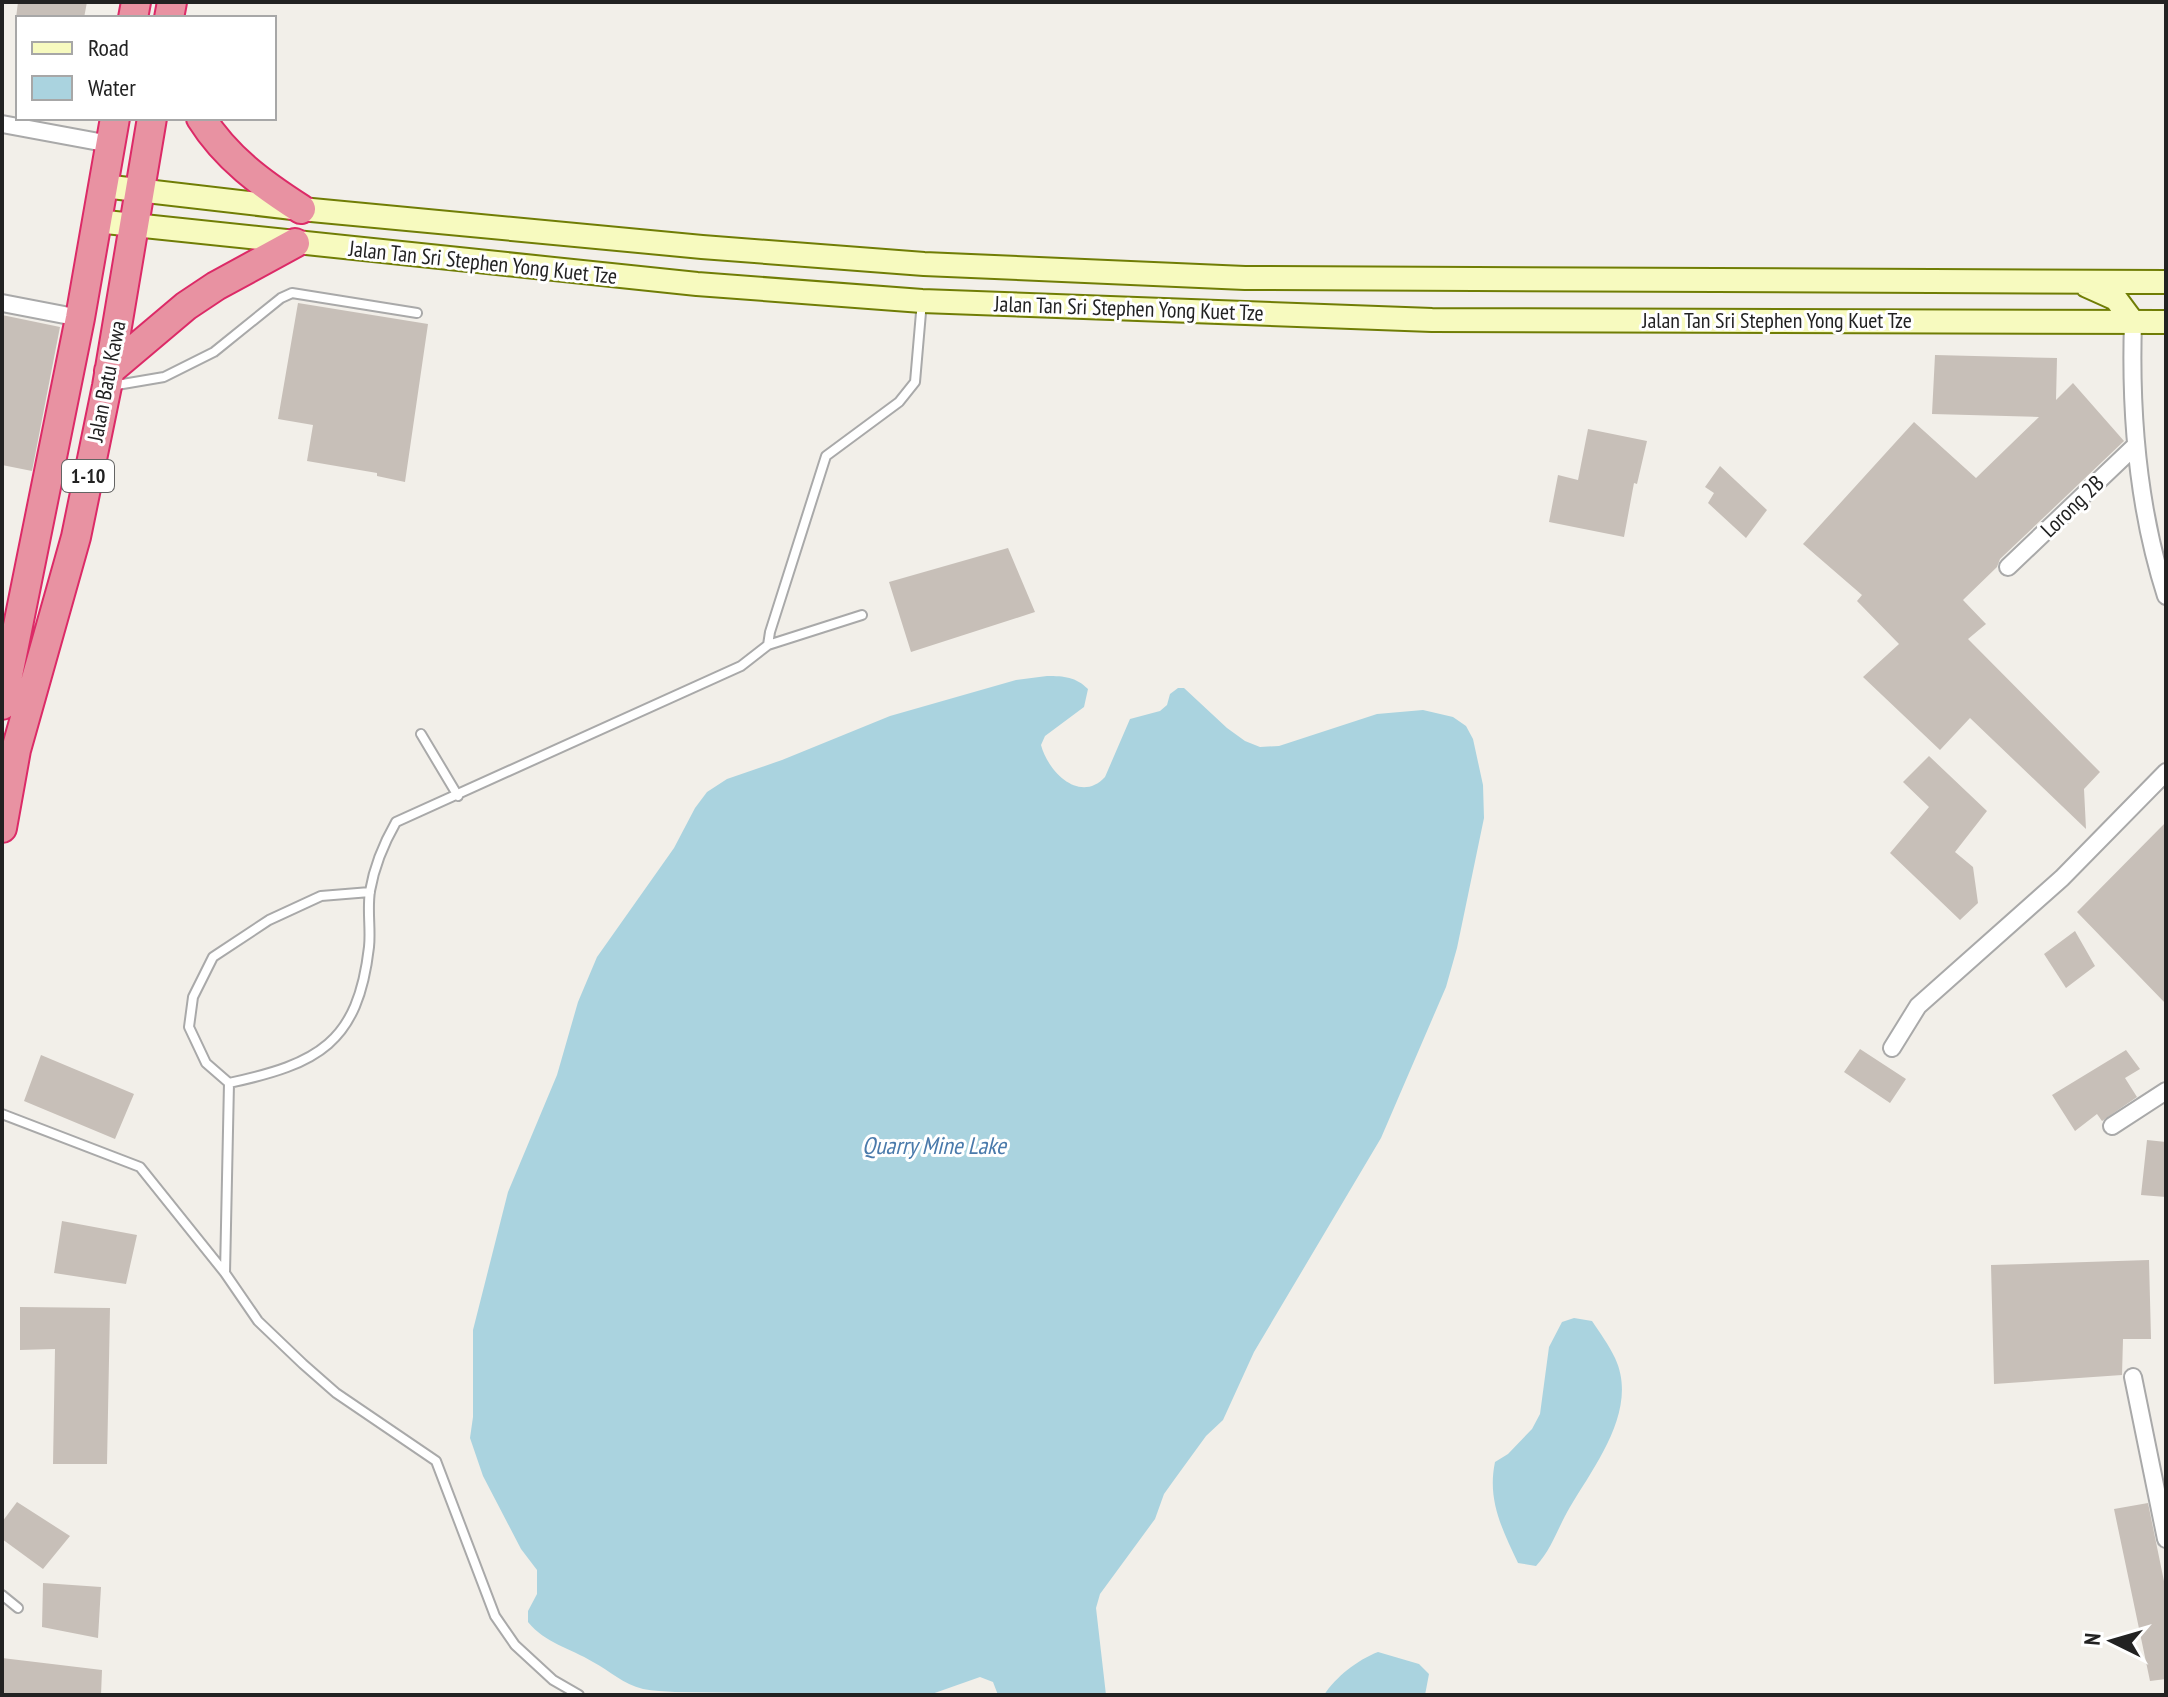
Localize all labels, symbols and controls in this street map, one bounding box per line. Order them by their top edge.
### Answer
legend [16,16,276,120]
text: Road [88,32,129,63]
text: Water [88,72,136,103]
street label: Jalan Tan Sri Stephen Yong Kuet Tze [347,234,618,290]
street label: Jalan Tan Sri Stephen Yong Kuet Tze [993,289,1264,327]
street label: Jalan Tan Sri Stephen Yong Kuet Tze [1641,306,1912,334]
street label: Jalan Batu Kawa [80,318,131,445]
road number: 1-10 [62,460,114,492]
street label: Lorong 2B [2034,469,2110,543]
water label: Quarry Mine Lake [862,1130,1008,1161]
north arrow [2072,1601,2152,1681]
text: N [2078,1632,2107,1646]

